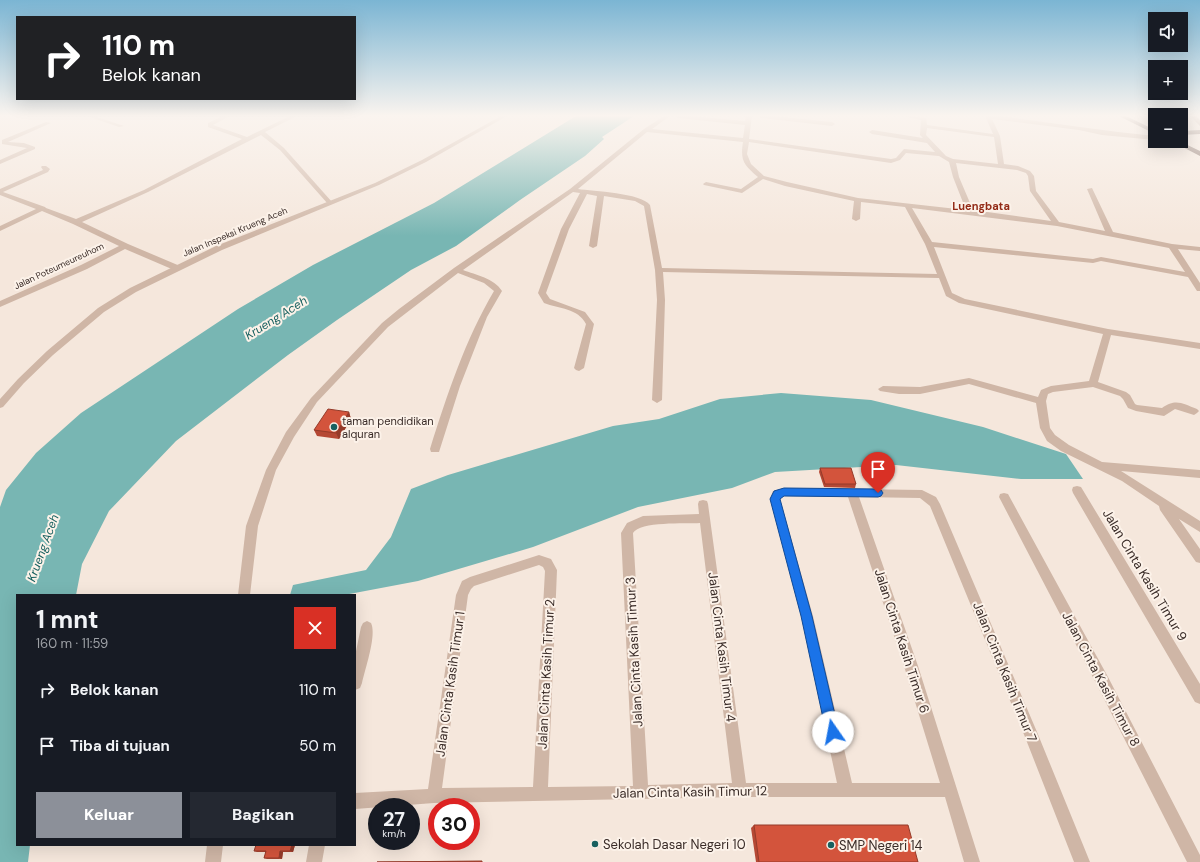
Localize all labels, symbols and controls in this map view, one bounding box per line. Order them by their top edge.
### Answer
map controls [1148,12,1188,148]
button: sound [1148,12,1188,52]
text: 110 m [102,27,175,64]
icon: right [36,32,88,84]
button: + [1148,60,1188,100]
text: Belok kanan [102,63,201,87]
button: − [1148,108,1188,148]
district label: Luengbata [952,199,1010,213]
street label: Jalan Inspeksi Krueng Aceh [181,205,289,259]
street label: Jalan Poteumeureuhom [12,240,106,292]
water label: Krueng Aceh [242,292,310,343]
place label: taman pendidikan alquran [342,414,434,441]
marker: taman pendidikan alquran [329,422,339,432]
pin [861,452,895,493]
icon: arrive [867,458,889,480]
street label: Jalan Cinta Kasih Timur 9 [1099,506,1191,644]
water label: Krueng Aceh [23,512,63,584]
street label: Jalan Cinta Kasih Timur 6 [871,567,933,715]
street label: Jalan Cinta Kasih Timur 4 [704,571,740,723]
street label: Jalan Cinta Kasih Timur 3 [622,576,646,728]
street label: Jalan Cinta Kasih Timur 2 [534,599,558,749]
street label: Jalan Cinta Kasih Timur 7 [969,599,1041,745]
text: 1 mnt [36,604,99,635]
button: close [294,607,336,649]
street label: Jalan Cinta Kasih Timur 8 [1058,609,1144,750]
street label: Jalan Cinta Kasih Timur 1 [431,610,469,758]
text: 160 m · 11:59 [36,635,108,652]
icon: right [36,679,58,701]
text: Belok kanan [70,680,158,700]
text: 110 m [299,680,336,700]
position arrow [812,711,854,753]
icon: arrive [36,735,58,757]
text: Tiba di tujuan [70,736,170,756]
text: 50 m [299,736,336,756]
street label: Jalan Cinta Kasih Timur 12 [613,782,767,802]
button: Keluar [36,792,182,838]
button: Bagikan [190,792,336,838]
speed limit sign: 30 [428,798,480,850]
text: 27 [383,806,405,832]
text: km/h [382,827,406,840]
place label: Sekolah Dasar Negeri 10 [603,836,746,853]
place label: SMP Negeri 14 [839,837,923,854]
marker: Sekolah Dasar Negeri 10 [590,839,600,849]
marker: SMP Negeri 14 [826,840,836,850]

